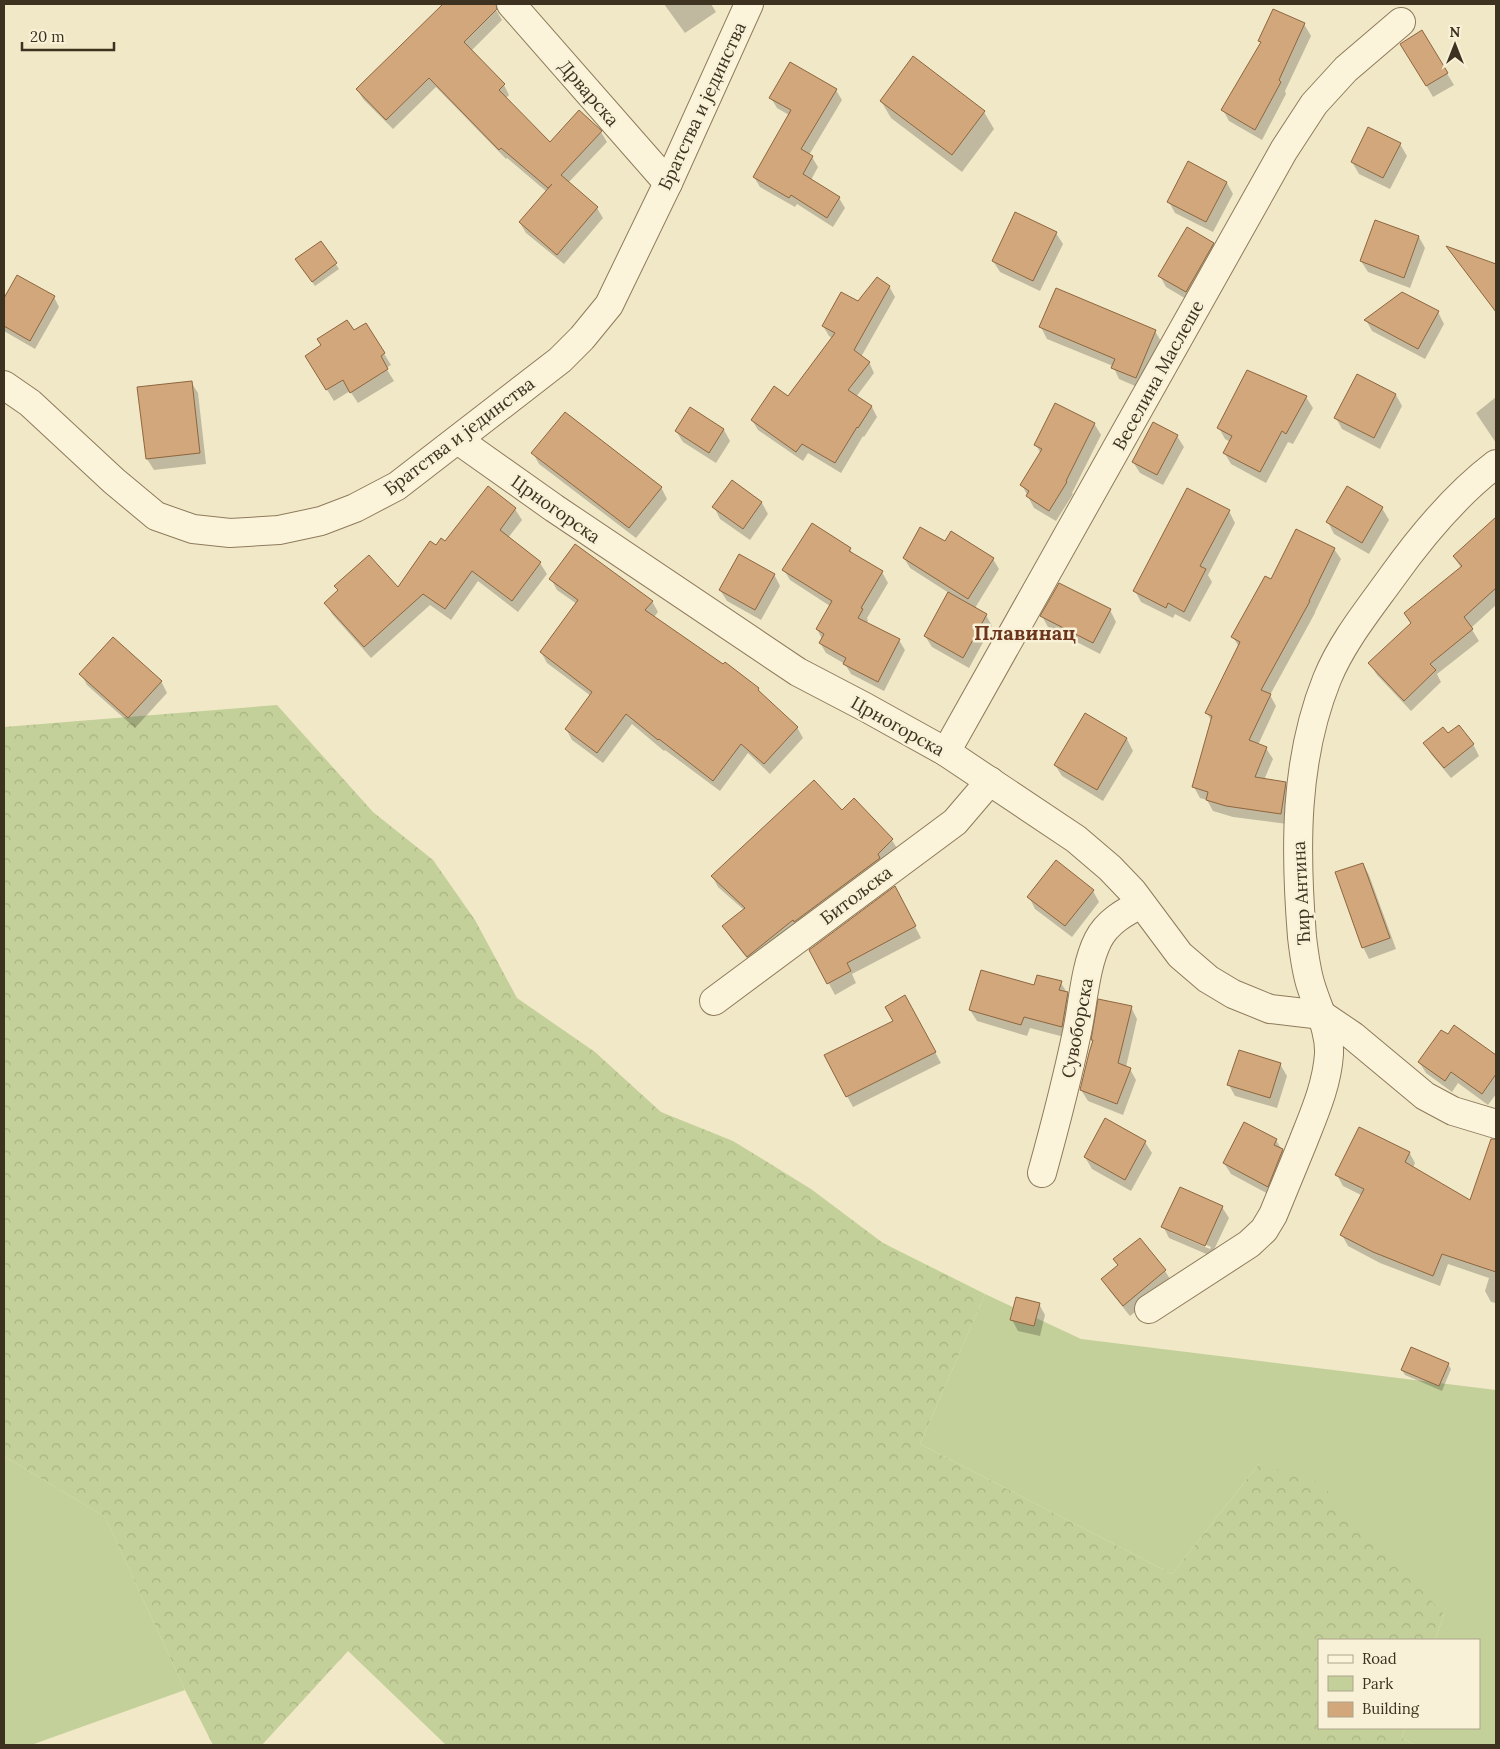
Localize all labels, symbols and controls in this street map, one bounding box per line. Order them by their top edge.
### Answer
street label: Братства и јединства [653,18,751,194]
scale bar [22,20,115,52]
north arrow [1430,20,1480,70]
text: N [1450,23,1461,41]
text: 20 m [30,27,65,46]
street label: Дрварска [554,55,624,131]
street label: Веселина Маслеше [1107,296,1209,454]
street label: Братства и јединства [379,372,539,500]
street label: Црногорска [507,470,605,548]
district label: Плавинац [974,620,1076,645]
street label: Црногорска [847,691,949,761]
street label: Ћир Антина [1287,840,1315,946]
street label: Битољска [816,861,896,929]
street label: Сувоборска [1056,976,1098,1080]
legend [1318,1639,1480,1729]
text: Road [1362,1649,1397,1668]
text: Park [1362,1674,1393,1693]
text: Building [1362,1699,1420,1718]

